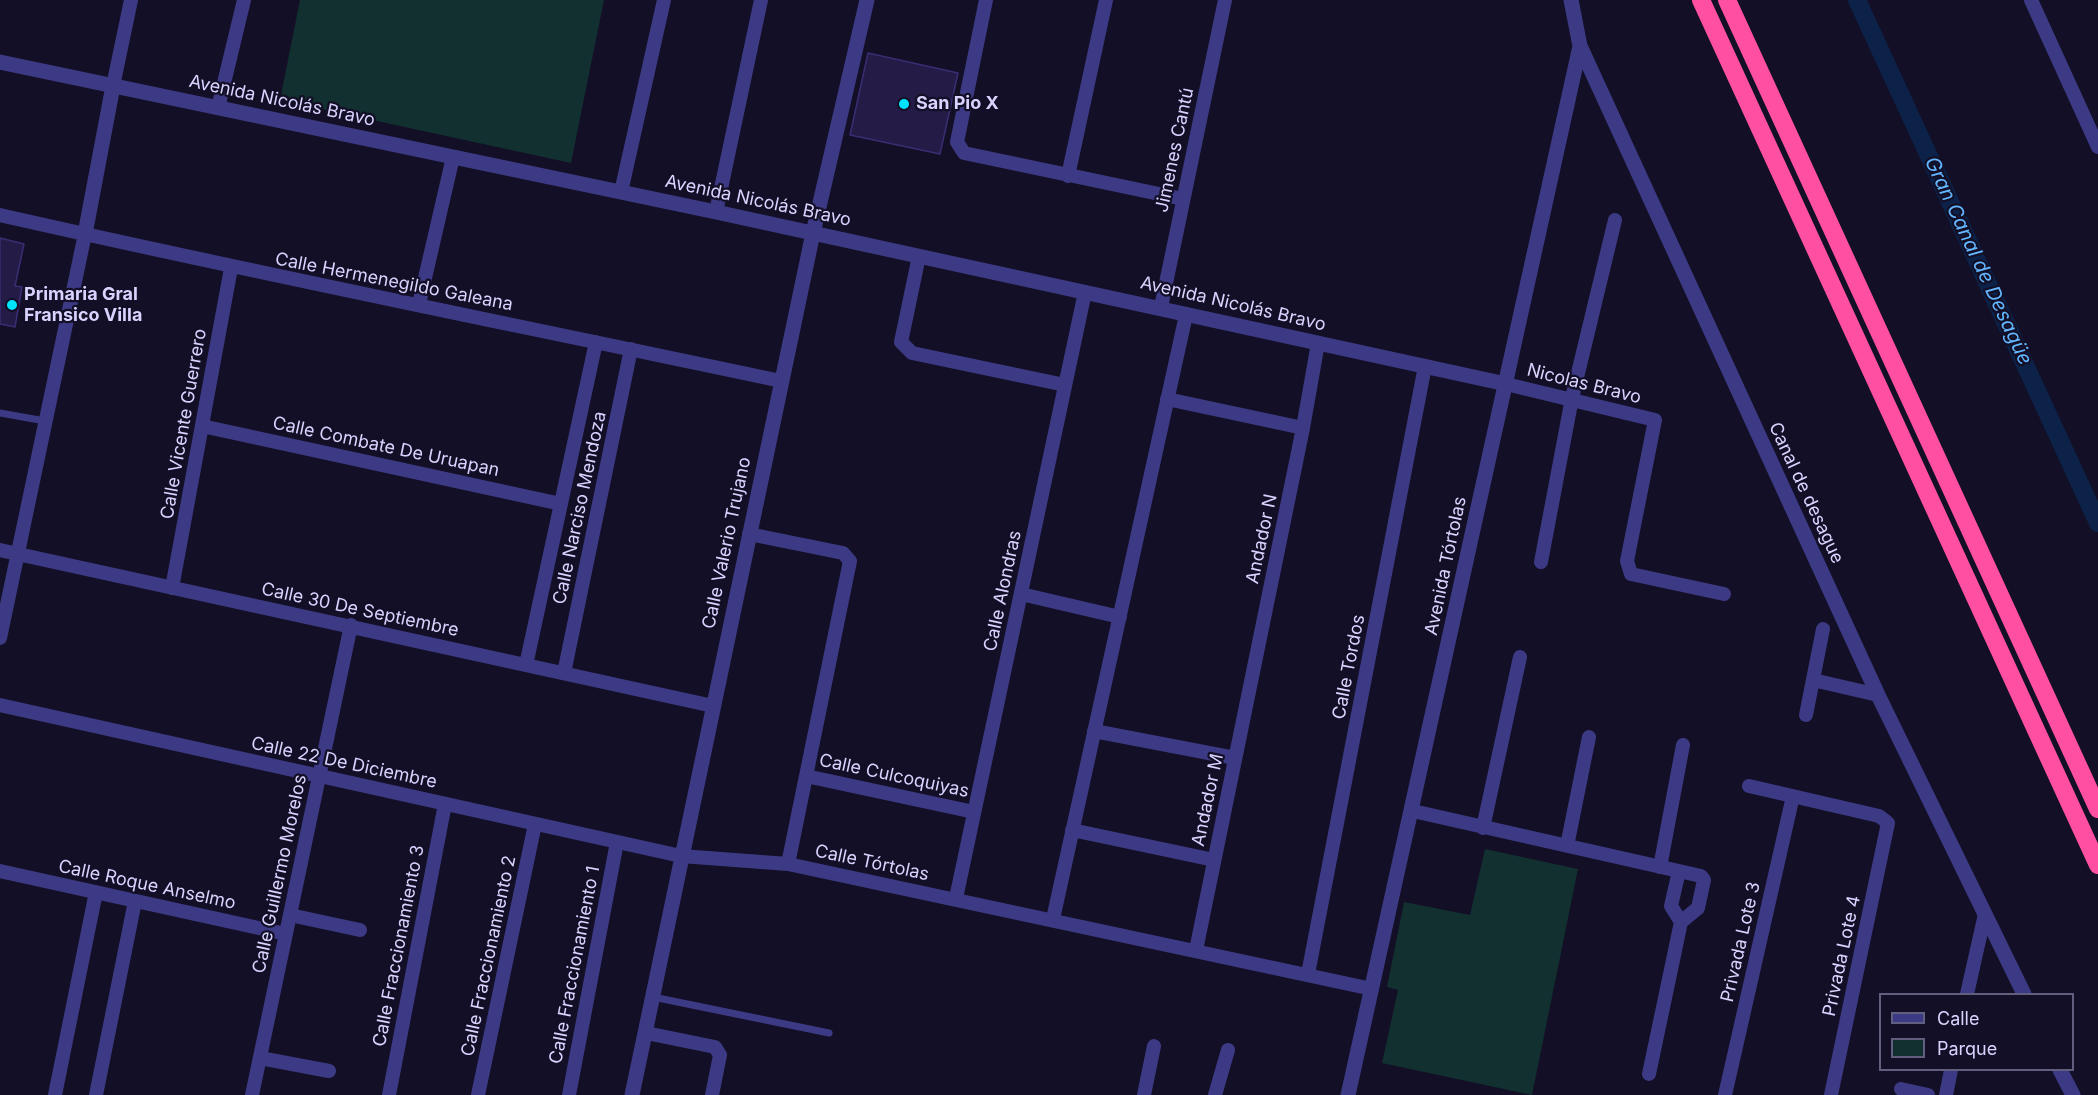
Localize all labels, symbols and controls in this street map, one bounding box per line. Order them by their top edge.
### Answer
street label: Avenida Nicolás Bravo [187,71,377,131]
street label: Jimenes Cantú [1151,86,1199,214]
place label: San Pio X [916,93,999,115]
marker: San Pio X [897,97,911,111]
water label: Gran Canal de Desagüe [1919,153,2037,369]
street label: Avenida Nicolás Bravo [663,171,853,231]
street label: Calle Hermenegildo Galeana [273,248,515,316]
street label: Avenida Nicolás Bravo [1138,272,1328,336]
place label: Primaria Gral Fransico Villa [24,284,142,326]
marker: Primaria Gral Fransico Villa [5,298,19,312]
street label: Calle Vicente Guerrero [157,327,211,521]
street label: Nicolas Bravo [1525,359,1643,409]
street label: Calle Narciso Mendoza [549,410,611,606]
street label: Calle Combate De Uruapan [271,412,501,482]
street label: Canal de desague [1764,419,1848,567]
street label: Calle Valerio Trujano [698,455,756,631]
street label: Andador N [1242,492,1282,586]
street label: Avenida Tórtolas [1421,495,1471,637]
street label: Calle Alondras [980,529,1026,653]
street label: Calle 30 De Septiembre [259,579,461,641]
street label: Calle Tordos [1328,613,1370,721]
street label: Calle 22 De Diciembre [249,733,439,793]
street label: Calle Culcoquiyas [817,750,971,802]
street label: Andador M [1188,752,1228,848]
street label: Calle Guillermo Morelos [248,773,312,975]
street label: Calle Tórtolas [813,840,931,886]
street label: Calle Fraccionamiento 3 [369,843,429,1049]
street label: Calle Fraccionamiento 2 [457,854,521,1058]
street label: Calle Roque Anselmo [56,856,238,914]
street label: Calle Fraccionamiento 1 [545,864,605,1066]
street label: Privada Lote 3 [1717,880,1765,1004]
street label: Privada Lote 4 [1819,894,1865,1018]
legend [1879,993,2074,1071]
text: Calle [1937,1008,1979,1029]
text: Parque [1937,1038,1997,1059]

